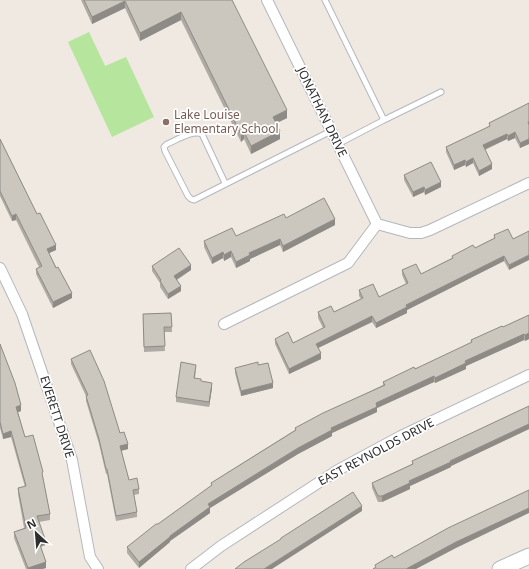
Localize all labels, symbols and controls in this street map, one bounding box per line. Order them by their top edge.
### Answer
street label: JONATHAN DRIVE [293,63,352,160]
place label: Lake Louise Elementary School [174,106,279,137]
marker: Lake Louise Elementary School [161,117,171,127]
street label: EVERETT DRIVE [36,374,79,460]
street label: EAST REYNOLDS DRIVE [315,414,437,489]
north arrow [16,513,56,553]
text: N [24,515,39,532]

